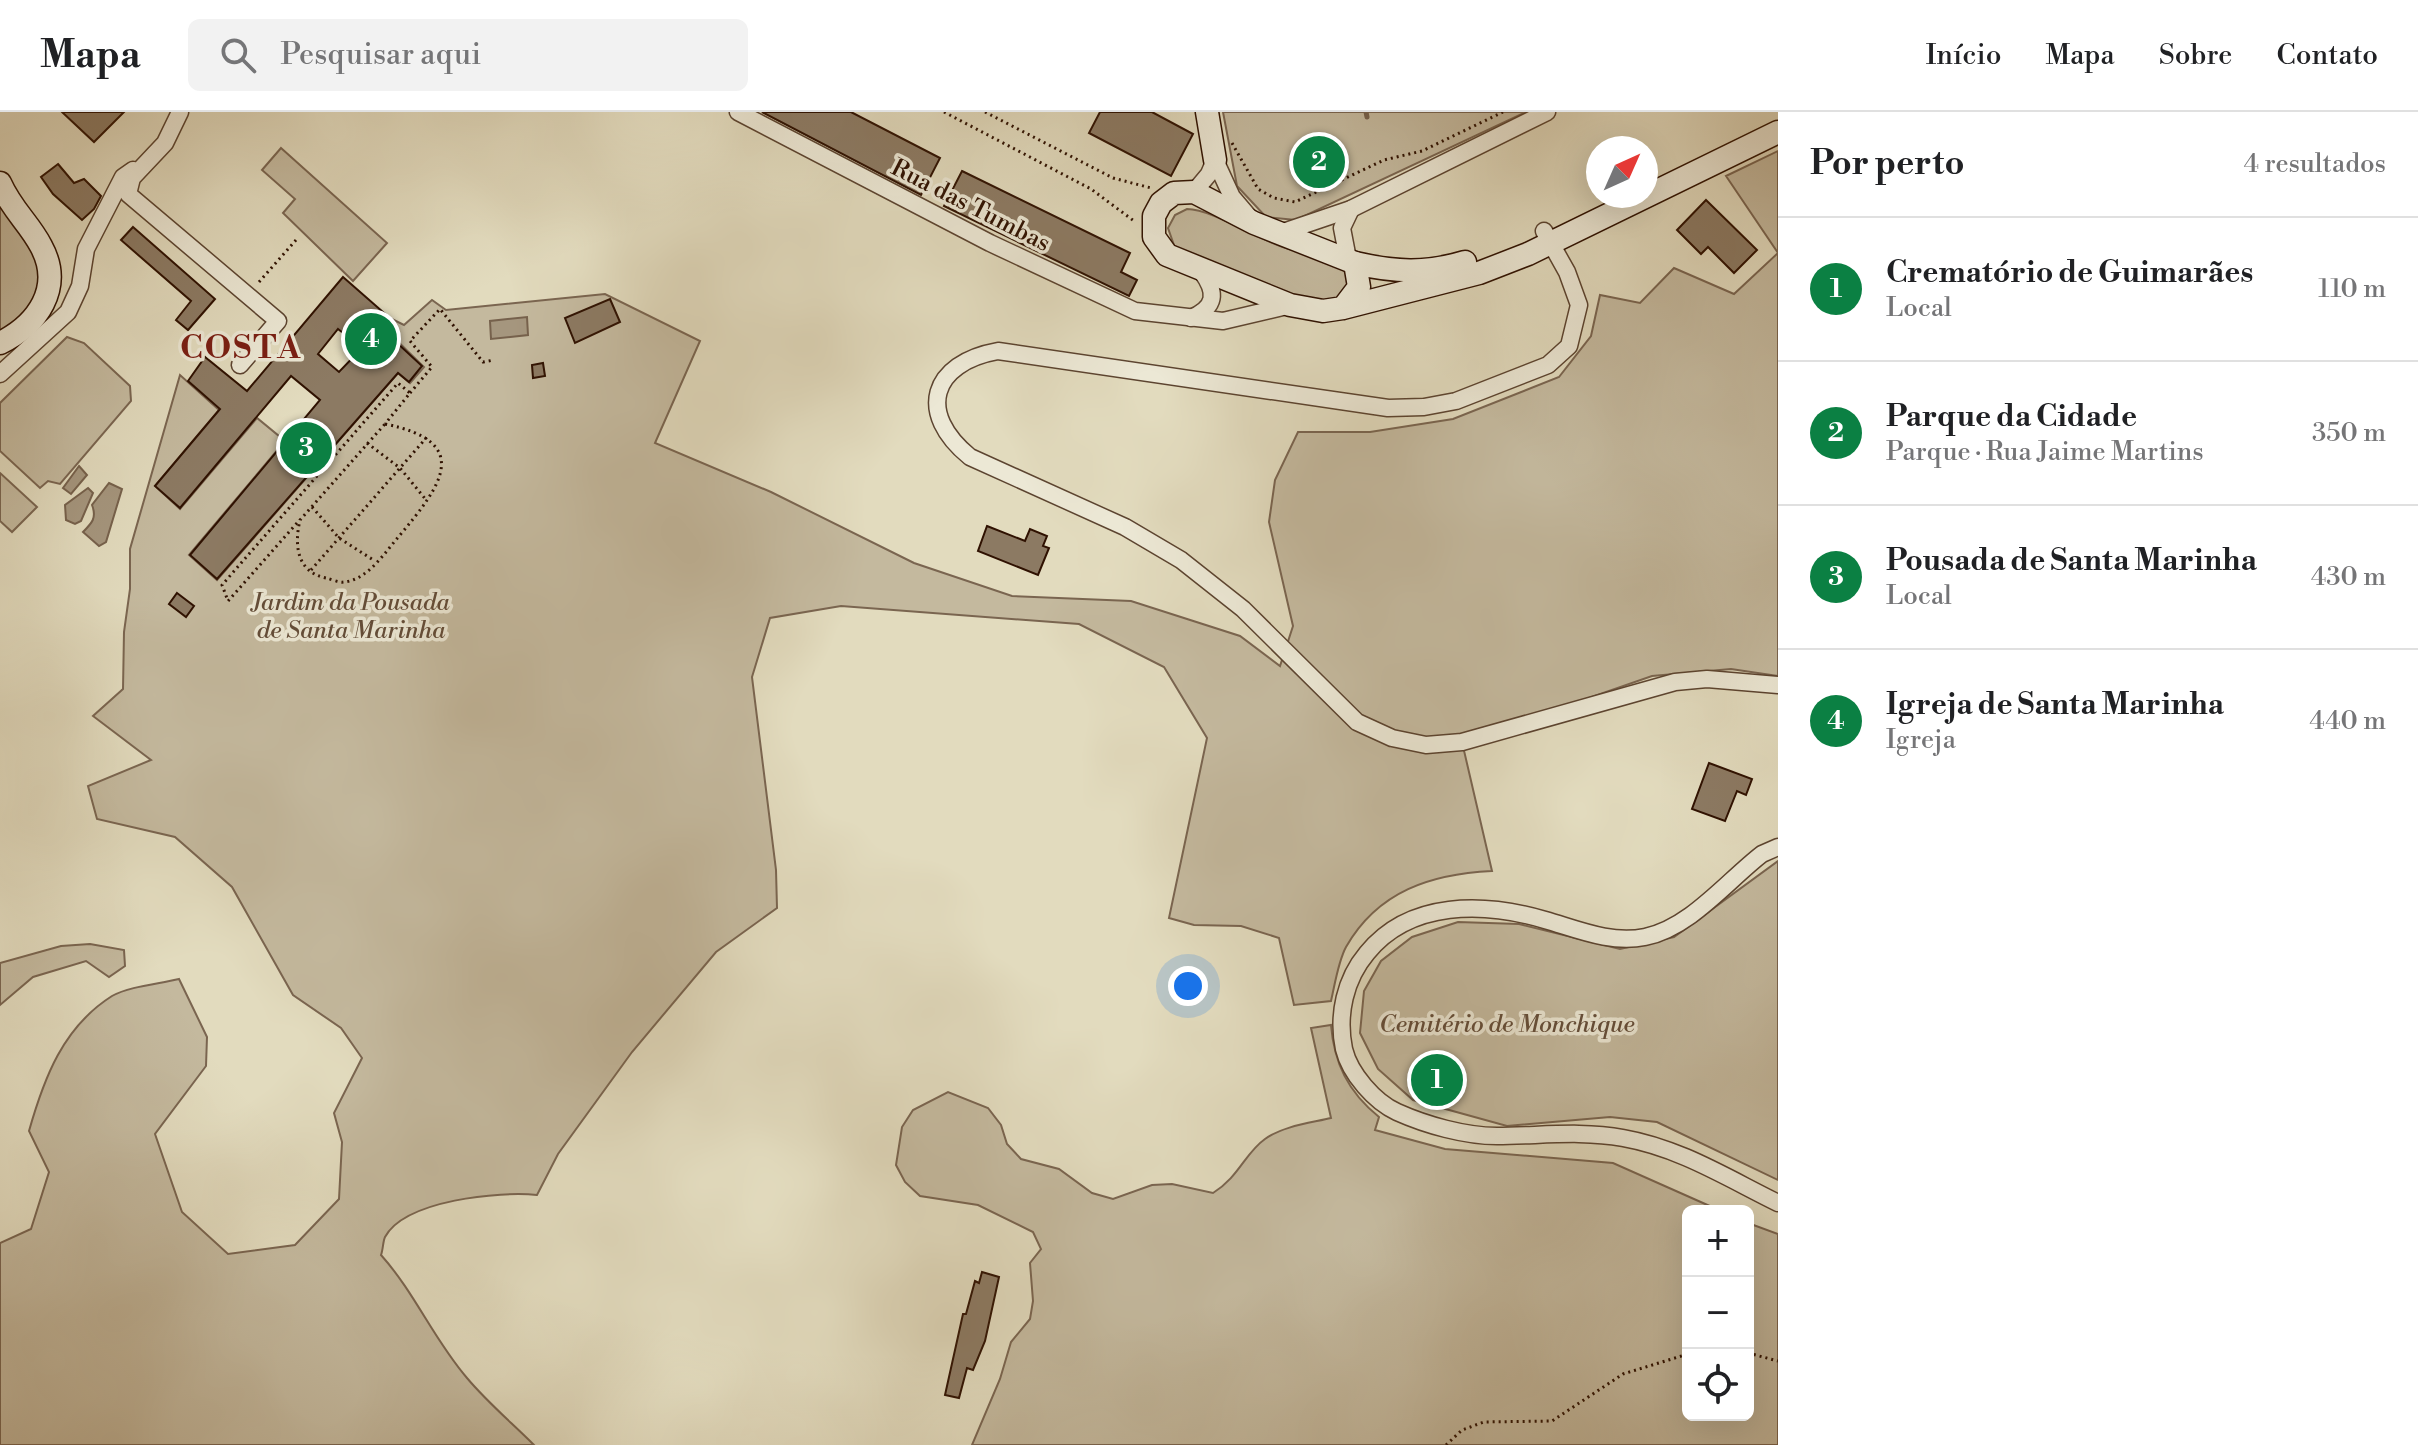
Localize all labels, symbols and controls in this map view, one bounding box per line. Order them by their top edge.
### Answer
search box [188,19,748,91]
text: Mapa [40,32,140,79]
icon: search [216,33,260,77]
text: Pesquisar aqui [280,36,481,74]
text: Início [1926,38,2001,73]
text: Mapa [2045,38,2115,73]
text: Sobre [2159,38,2232,73]
text: Contato [2276,38,2378,73]
pin: 2 [1293,132,1345,192]
north arrow [1586,136,1658,208]
text: Por perto [1810,143,1965,185]
text: 4 resultados [2244,148,2386,180]
street label: Rua das Tumbas [886,153,1055,259]
text: Crematório de Guimarães [1886,254,2253,292]
text: 1 [1830,273,1842,305]
text: 110 m [2318,273,2386,305]
text: Local [1886,292,1952,324]
pin: 4 [345,309,397,369]
district label: COSTA [180,328,302,368]
text: Parque da Cidade [1886,398,2137,436]
text: 2 [1828,417,1844,449]
text: 350 m [2312,417,2386,449]
pin: 3 [280,418,332,478]
text: Parque · Rua Jaime Martins [1886,436,2204,468]
text: Pousada de Santa Marinha [1886,542,2257,580]
text: 3 [1828,561,1844,593]
text: 430 m [2311,561,2386,593]
text: Local [1886,580,1952,612]
park label: Jardim da Pousada de Santa Marinha [249,588,450,646]
text: Igreja de Santa Marinha [1886,686,2224,724]
text: 4 [1827,705,1845,737]
text: 440 m [2309,705,2386,737]
text: Igreja [1886,724,1956,756]
your location [1168,966,1208,1006]
park label: Cemitério de Monchique [1379,1010,1635,1040]
pin: 1 [1411,1050,1463,1110]
map controls [1682,1205,1754,1421]
button: + [1682,1205,1754,1277]
button: − [1682,1277,1754,1349]
button: locate [1682,1349,1754,1421]

